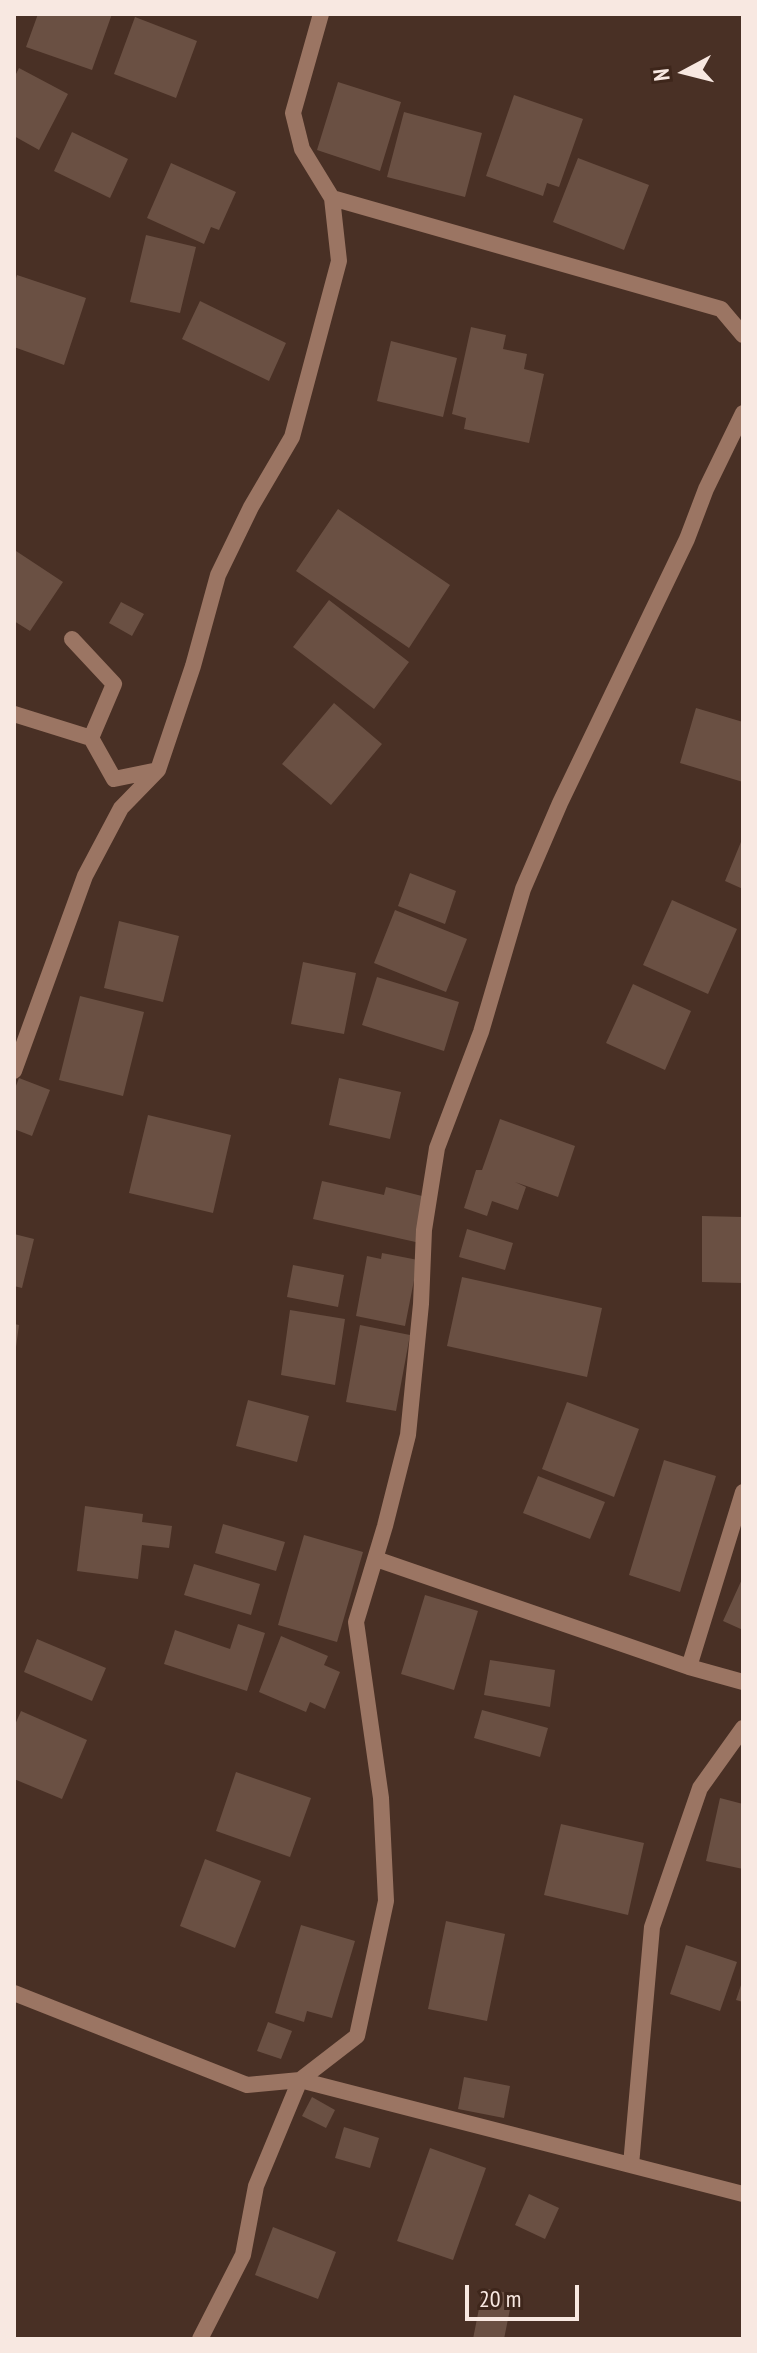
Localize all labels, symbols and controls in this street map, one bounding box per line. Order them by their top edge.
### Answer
north arrow [645,32,725,112]
text: N [647,67,676,83]
scale bar [469,2269,583,2319]
text: 20 m [479,2283,521,2314]

